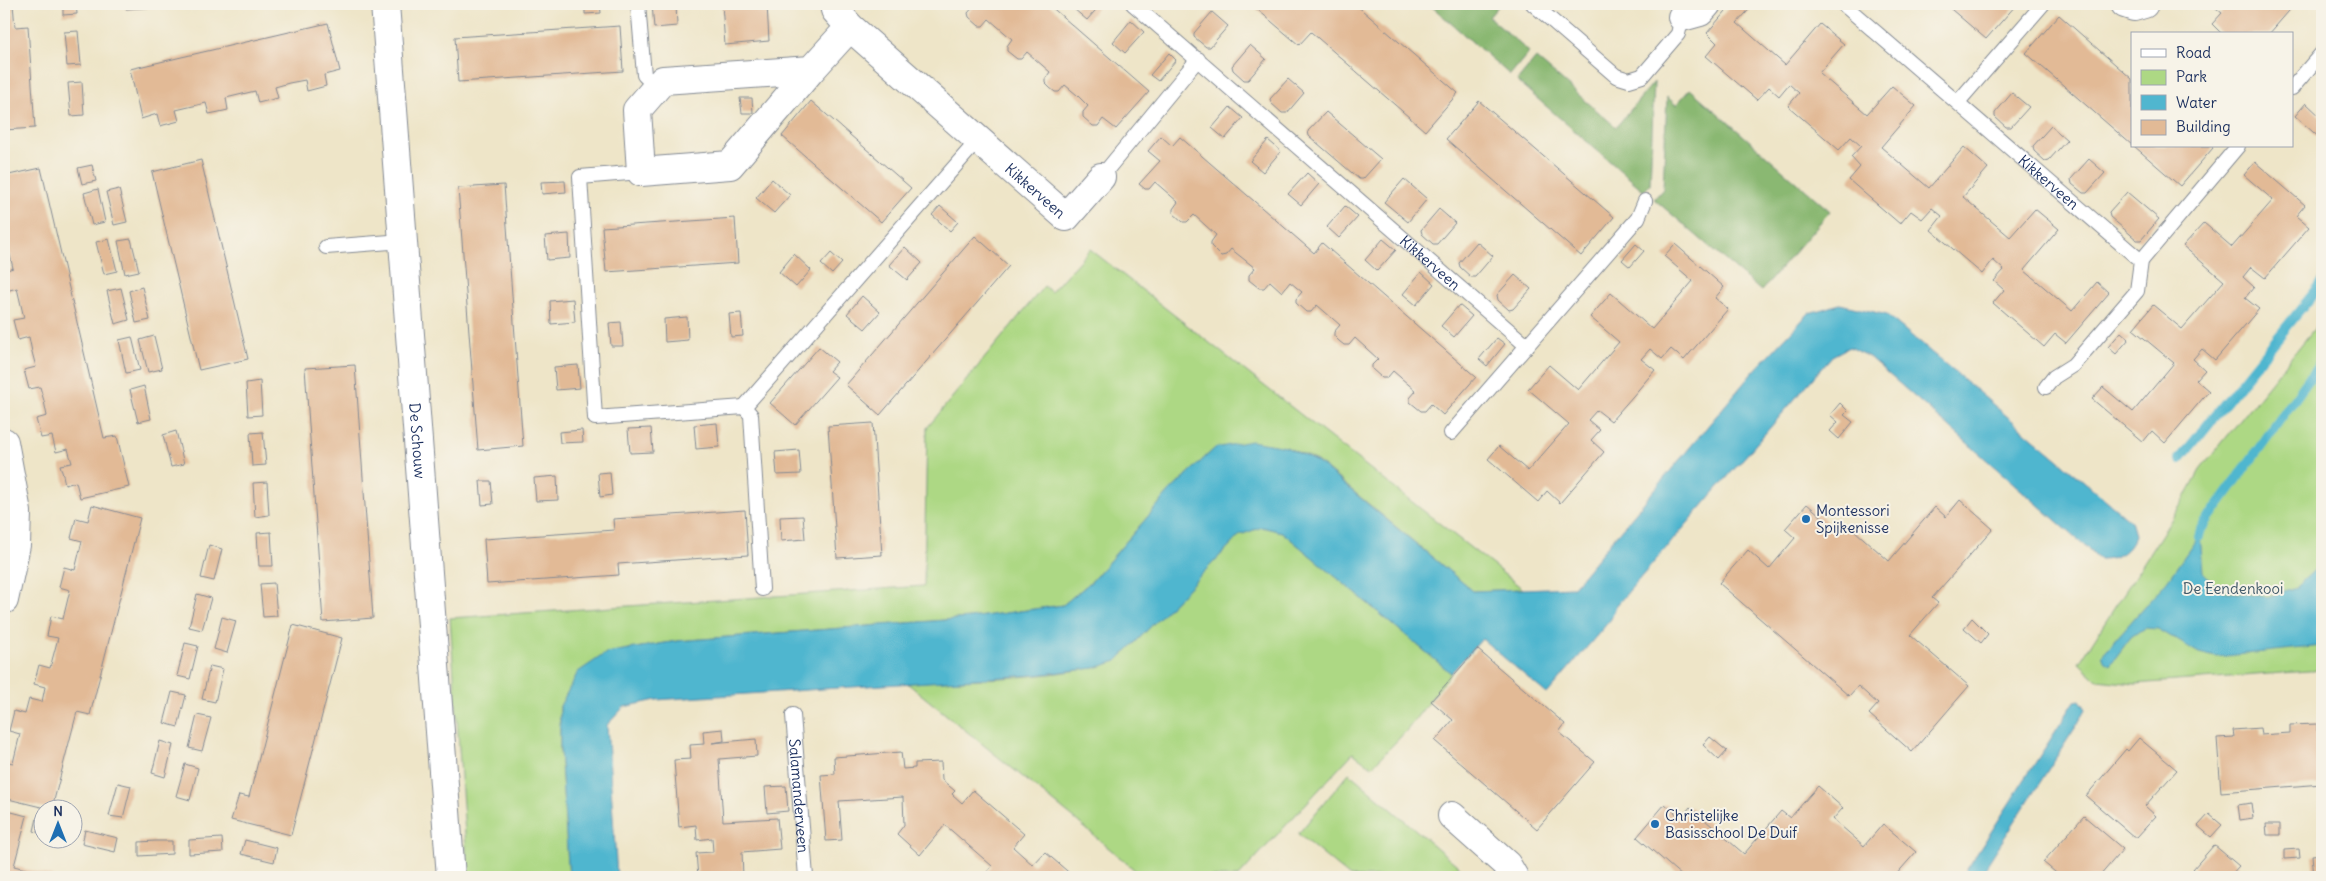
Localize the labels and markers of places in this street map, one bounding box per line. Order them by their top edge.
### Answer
place label: Montessori Spijkenisse [1816,501,1890,537]
marker: Montessori Spijkenisse [1800,513,1812,525]
place label: Christelijke Basisschool De Duif [1665,806,1798,842]
marker: Christelijke Basisschool De Duif [1649,818,1661,830]

